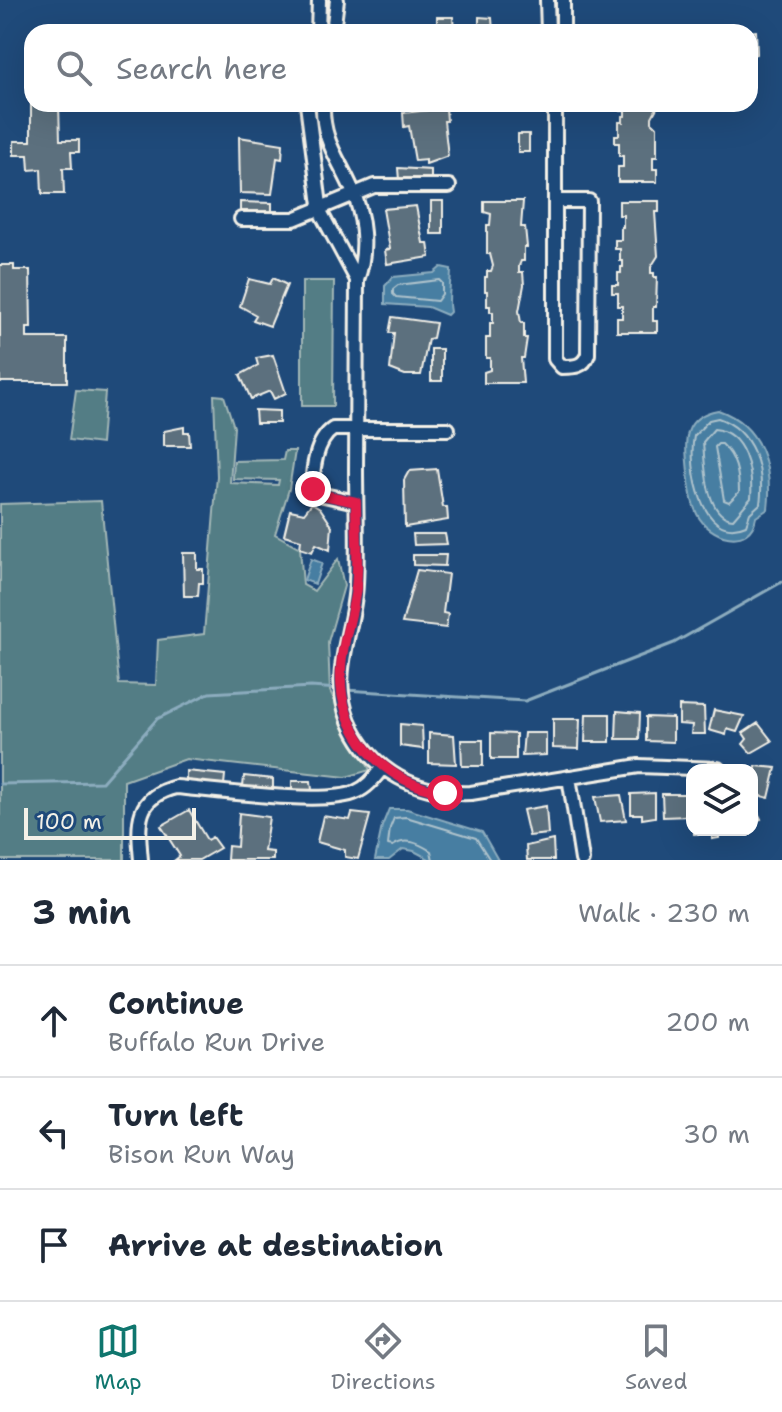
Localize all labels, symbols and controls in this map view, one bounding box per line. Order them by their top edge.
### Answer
search box [24,24,758,112]
icon: search [52,46,96,90]
text: Search here [116,48,287,89]
route end [295,471,331,507]
map controls [686,764,758,836]
button: layers [686,764,758,836]
route start [427,775,463,811]
scale bar [24,804,196,840]
text: 100 m [36,807,102,836]
text: 3 min [32,889,131,935]
text: Walk · 230 m [578,895,750,930]
text: Continue [108,983,244,1024]
icon: ahead [32,999,76,1043]
text: 200 m [665,1004,750,1039]
text: Buffalo Run Drive [108,1024,325,1059]
text: Turn left [108,1095,243,1136]
icon: left [32,1111,76,1155]
text: 30 m [683,1116,750,1151]
text: Bison Run Way [108,1136,295,1171]
icon: arrive [32,1223,76,1267]
text: Arrive at destination [108,1225,443,1266]
tab: Map [95,1319,142,1396]
tab: Directions [331,1319,436,1396]
tab: Saved [625,1319,687,1396]

